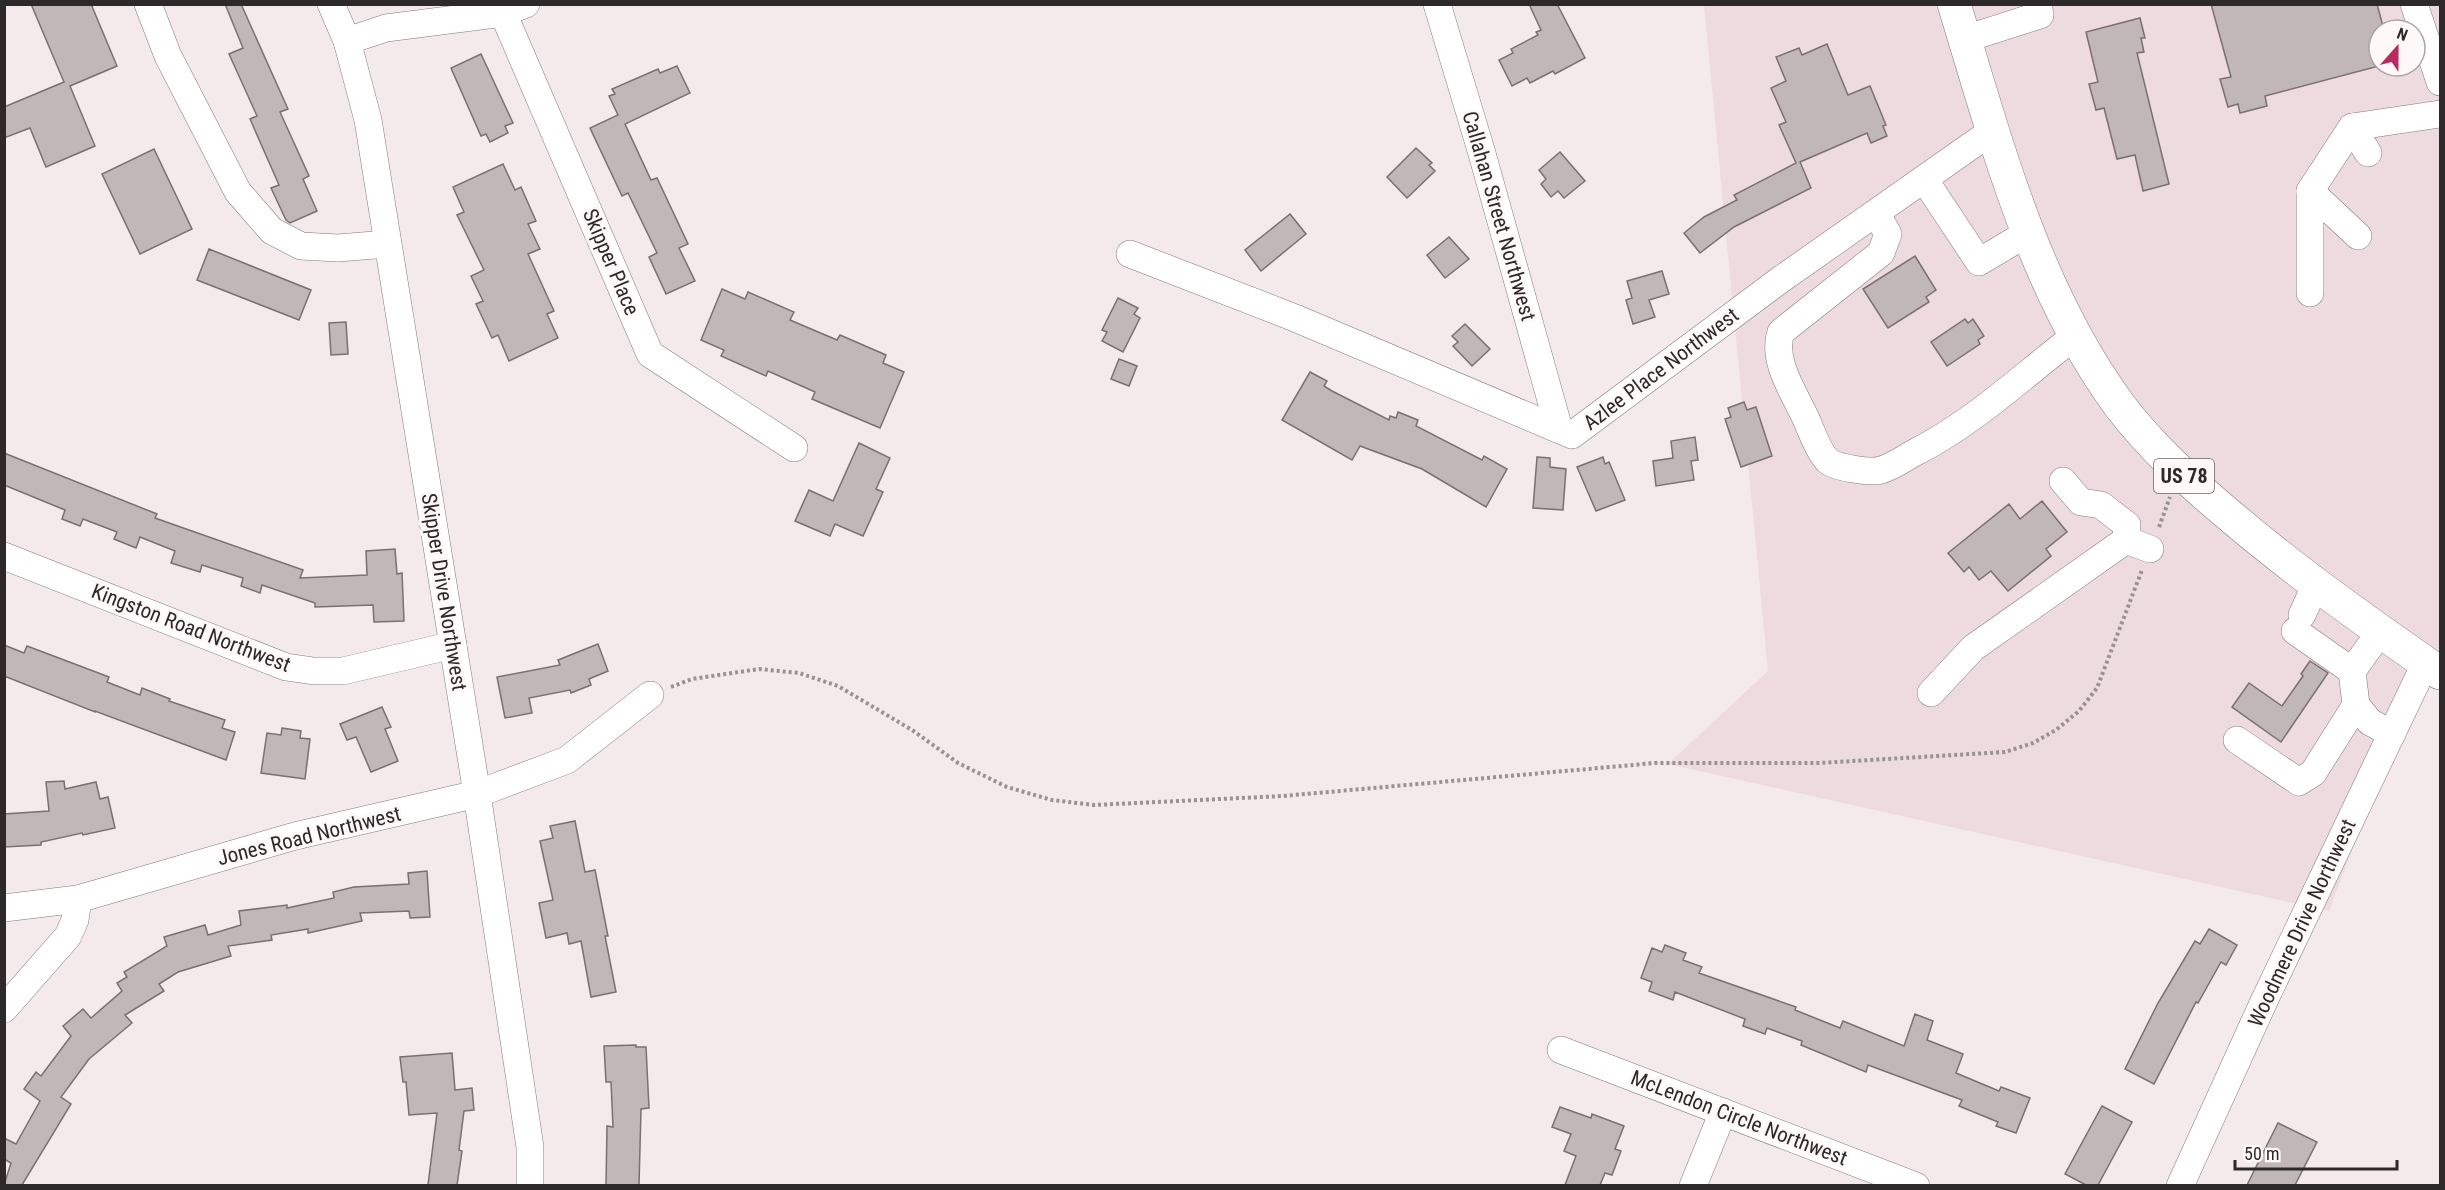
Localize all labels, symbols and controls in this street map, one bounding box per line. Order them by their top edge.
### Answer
north arrow [2367,18,2427,78]
text: N [2394,24,2410,45]
street label: Callahan Street Northwest [1458,108,1540,324]
street label: Skipper Place [578,205,644,319]
street label: Azlee Place Northwest [1579,303,1743,435]
road number: US 78 [2154,459,2214,493]
street label: Skipper Drive Northwest [417,491,471,693]
street label: Kingston Road Northwest [88,579,294,677]
street label: Jones Road Northwest [215,802,403,870]
street label: Woodmere Drive Northwest [2243,815,2361,1031]
street label: McLendon Circle Northwest [1627,1066,1851,1170]
scale bar [2235,1133,2397,1171]
text: 50 m [2244,1143,2279,1164]

